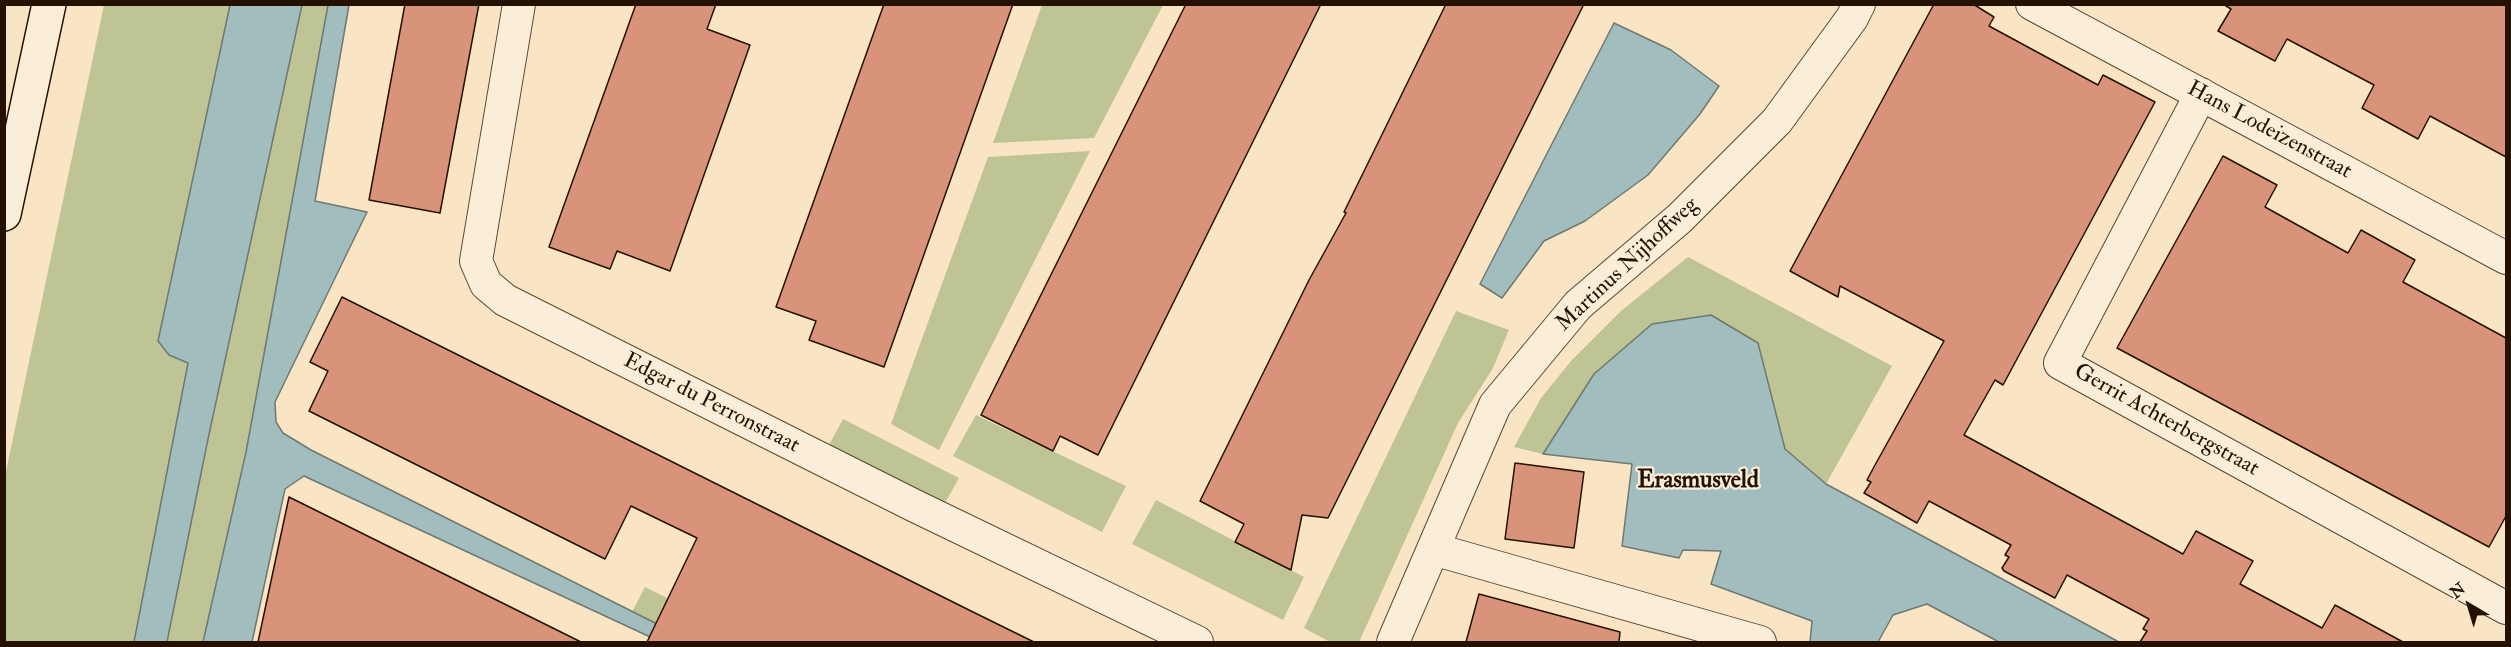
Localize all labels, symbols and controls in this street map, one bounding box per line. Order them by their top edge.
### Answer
street label: Hans Lodeizenstraat [2182,77,2356,185]
street label: Martinus Nijhoffweg [1551,192,1705,338]
street label: Edgar du Perronstraat [619,348,803,460]
street label: Gerrit Achterbergstraat [2069,359,2263,483]
district label: Erasmusveld [1637,468,1759,496]
north arrow [2439,575,2499,635]
text: N [2446,579,2470,603]

